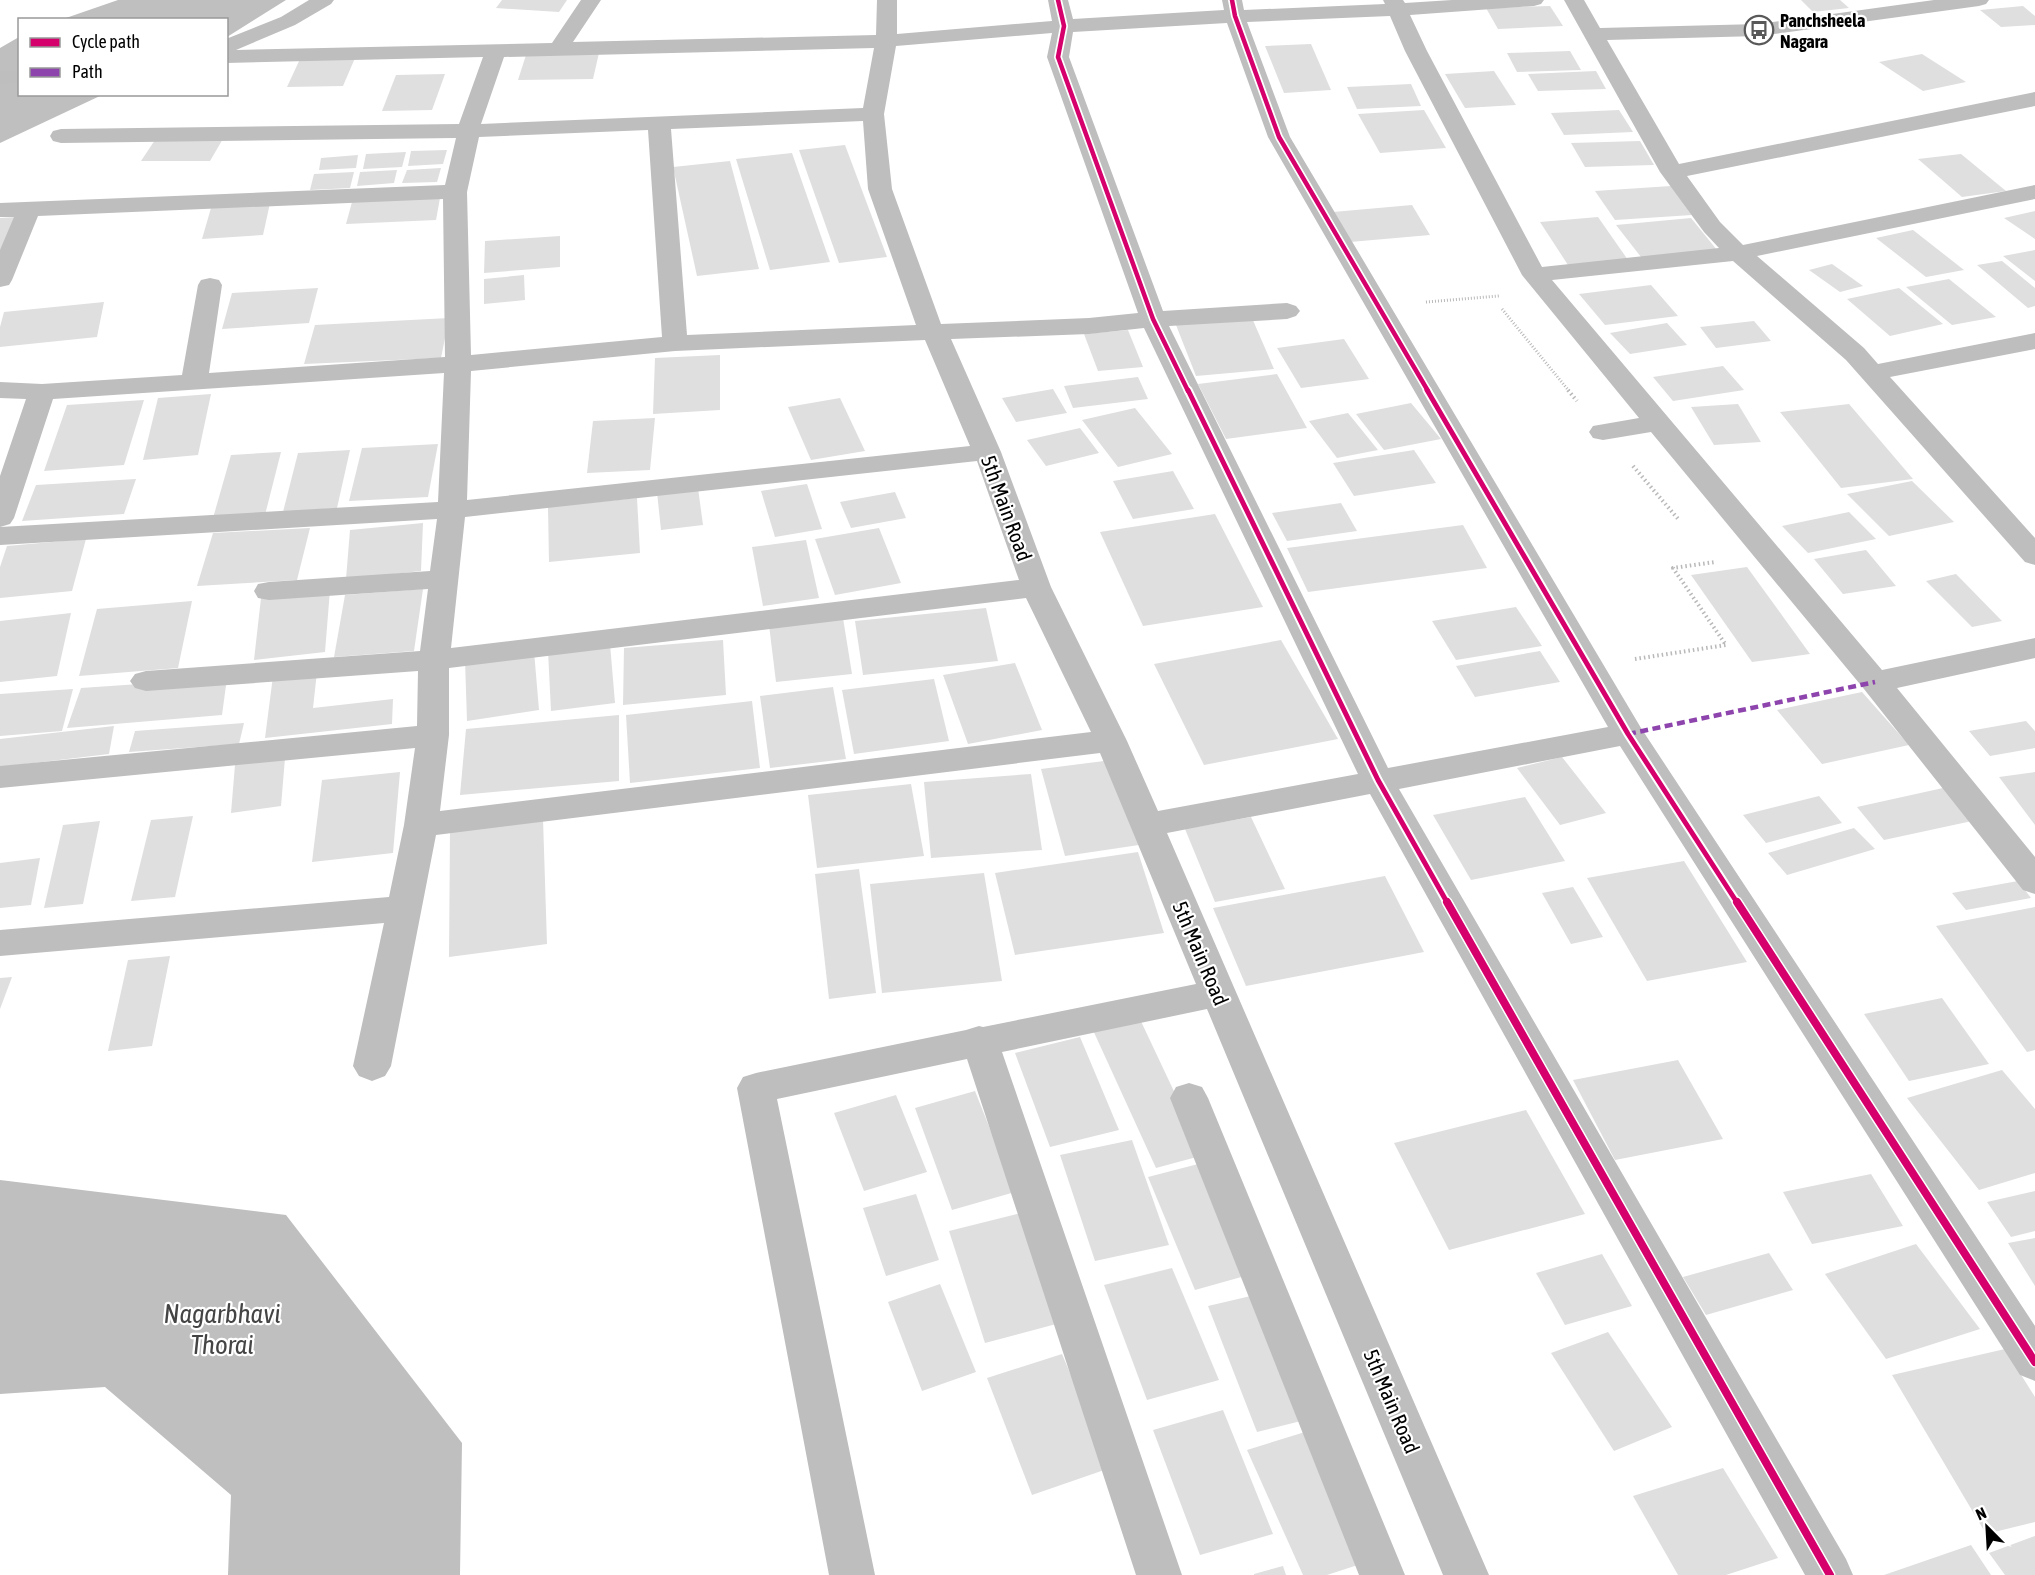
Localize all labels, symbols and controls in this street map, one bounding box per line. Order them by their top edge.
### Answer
place label: Panchsheela Nagara [1780,10,1865,52]
bus stop icon: Panchsheela Nagara [1743,14,1775,46]
legend [18,18,228,96]
text: Cycle path [72,31,140,52]
text: Path [72,61,103,82]
street label: 5th Main Road [977,452,1037,564]
street label: 5th Main Road [1168,897,1234,1009]
water label: Nagarbhavi Thorai [164,1298,280,1360]
street label: 5th Main Road [1359,1345,1425,1457]
north arrow [1957,1497,2017,1557]
text: N [1973,1503,1989,1523]

